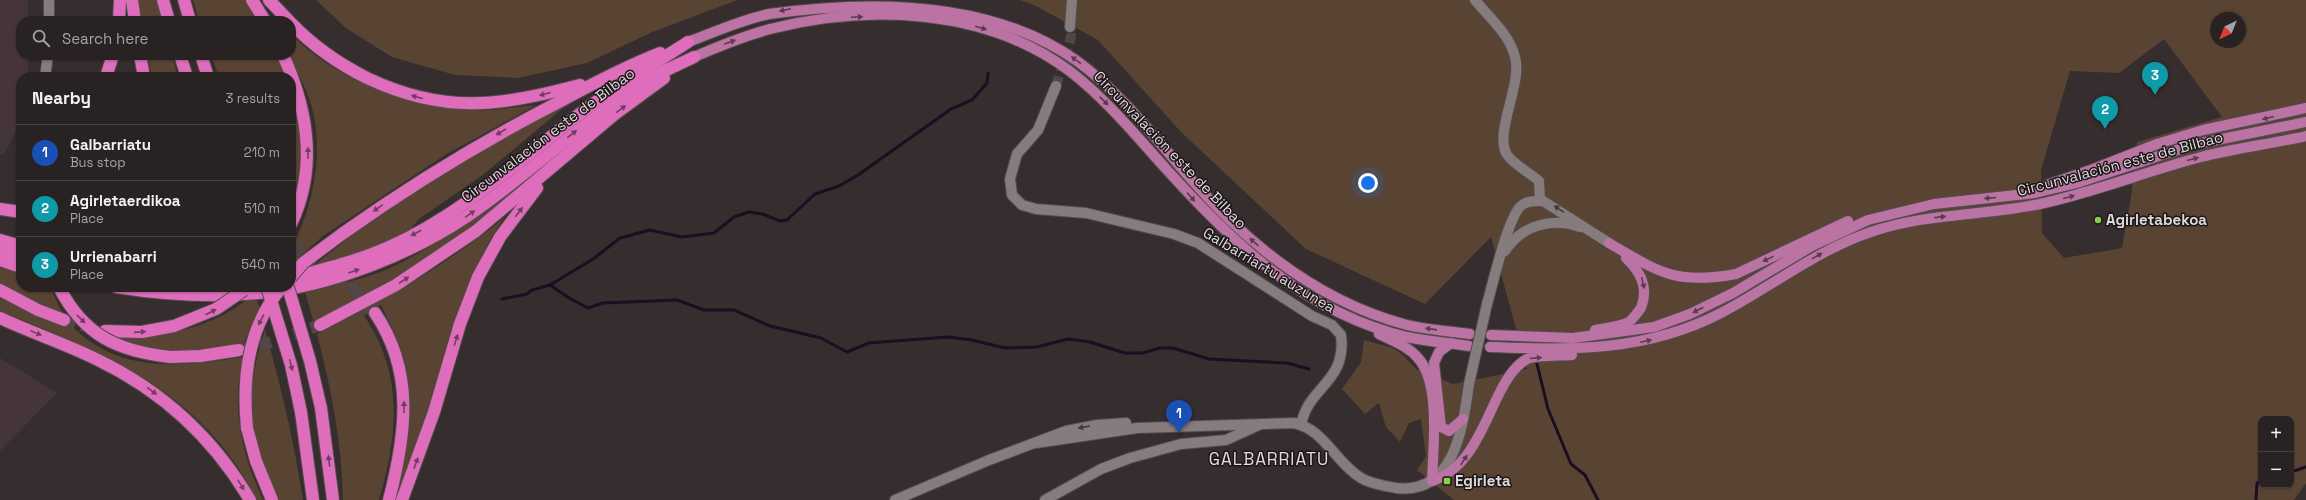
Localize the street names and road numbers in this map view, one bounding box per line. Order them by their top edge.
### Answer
street label: Circunvalación este de Bilbao [457,63,638,206]
street label: Circunvalación este de Bilbao [1090,67,1251,233]
street label: Circunvalación este de Bilbao [2015,127,2225,200]
street label: Galbarriartu auzunea [1200,223,1339,317]

